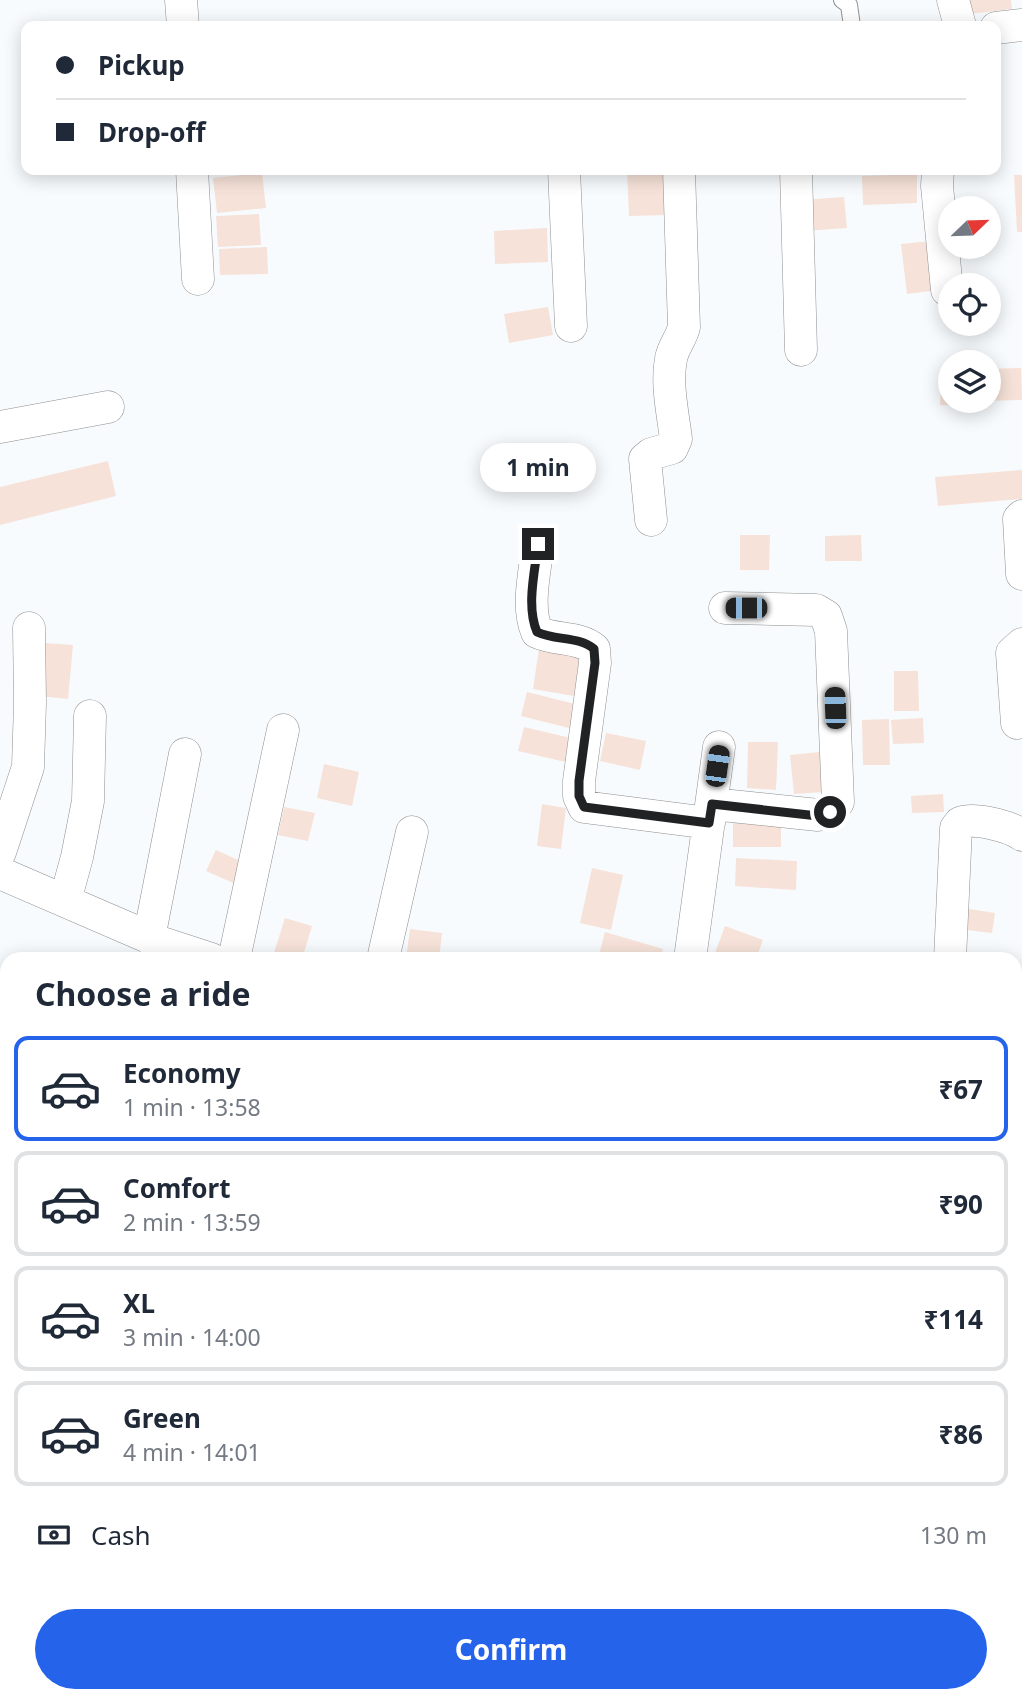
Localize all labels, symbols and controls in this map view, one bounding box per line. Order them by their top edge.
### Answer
text: Pickup [98,47,185,83]
text: Drop-off [98,114,205,150]
north arrow [938,196,1001,259]
map controls [938,196,1001,413]
button: locate [938,273,1001,336]
button: layers [938,350,1001,413]
callout: 1 min [480,442,596,491]
text: 1 min [506,451,570,483]
route end [522,528,554,560]
car [726,598,768,619]
car [824,687,847,729]
car [704,744,731,788]
route start [814,796,846,828]
text: Choose a ride [35,972,251,1015]
text: Economy [123,1055,241,1091]
icon: car [39,1057,102,1120]
text: ₹67 [938,1071,983,1107]
text: 1 min · 13:58 [123,1091,261,1123]
text: Comfort [123,1170,231,1206]
icon: car [39,1172,102,1235]
text: ₹90 [938,1186,983,1222]
text: 2 min · 13:59 [123,1206,261,1238]
text: XL [123,1285,155,1321]
icon: car [39,1287,102,1350]
text: ₹114 [924,1301,983,1337]
text: 3 min · 14:00 [123,1321,261,1353]
text: Green [123,1400,201,1436]
icon: car [39,1402,102,1465]
text: ₹86 [938,1416,983,1452]
text: 4 min · 14:01 [123,1436,261,1468]
icon: cash [35,1516,73,1554]
text: Cash [91,1517,151,1553]
text: 130 m [920,1519,987,1551]
button: Confirm [35,1609,987,1689]

